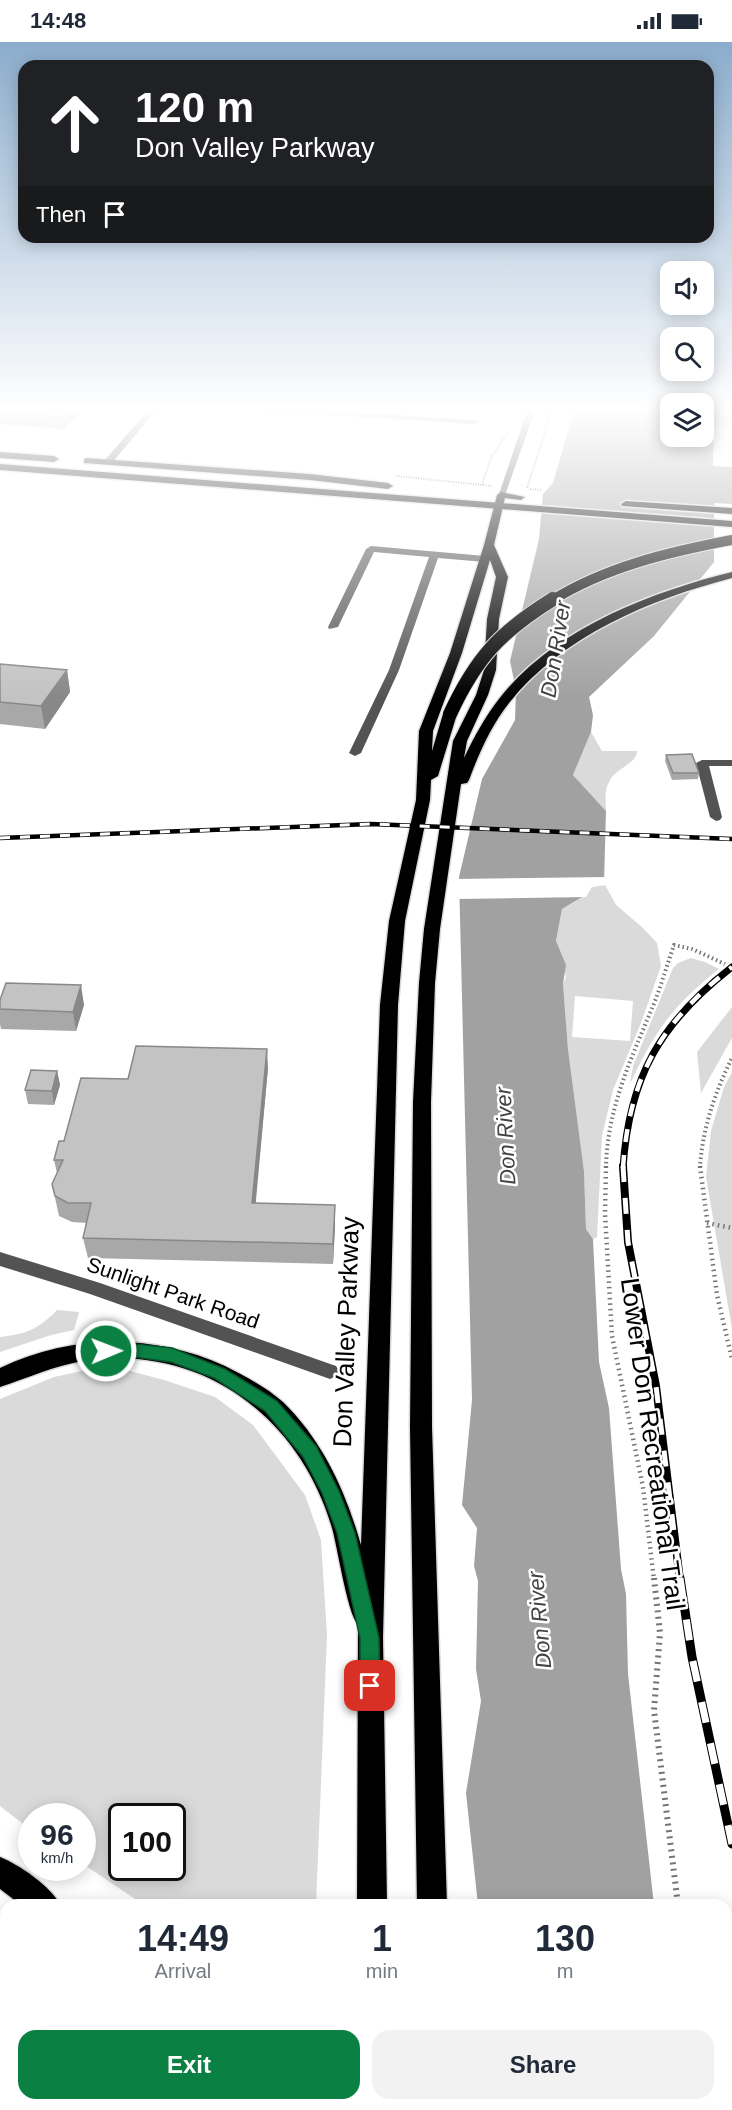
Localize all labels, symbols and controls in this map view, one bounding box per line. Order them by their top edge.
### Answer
text: 14:48 [30,8,86,33]
icon: ahead [36,84,114,162]
text: 120 m [135,84,254,131]
text: Don Valley Parkway [135,133,375,163]
icon: arrive [98,198,131,231]
text: Then [36,202,86,227]
map controls [660,261,714,447]
button: sound [660,261,714,315]
button: search [660,327,714,381]
button: layers [660,393,714,447]
water label: Don River [535,597,576,699]
water label: Don River [490,1085,521,1185]
street label: Don Valley Parkway [327,1216,365,1448]
street label: Sunlight Park Road [84,1252,262,1333]
street label: Lower Don Recreational Trail [615,1276,691,1612]
position arrow [74,1319,138,1383]
water label: Don River [523,1568,556,1670]
pin [344,1660,395,1711]
icon: arrive [353,1669,386,1702]
speed limit sign: 100 [108,1803,186,1881]
text: 96 [40,1818,74,1851]
text: km/h [41,1849,73,1866]
text: 14:49 [137,1918,229,1959]
text: 1 [372,1918,392,1959]
text: 130 [535,1918,595,1959]
text: Arrival [155,1960,211,1982]
text: min [366,1960,398,1982]
text: m [557,1960,573,1982]
button: Exit [18,2030,360,2099]
button: Share [372,2030,714,2099]

